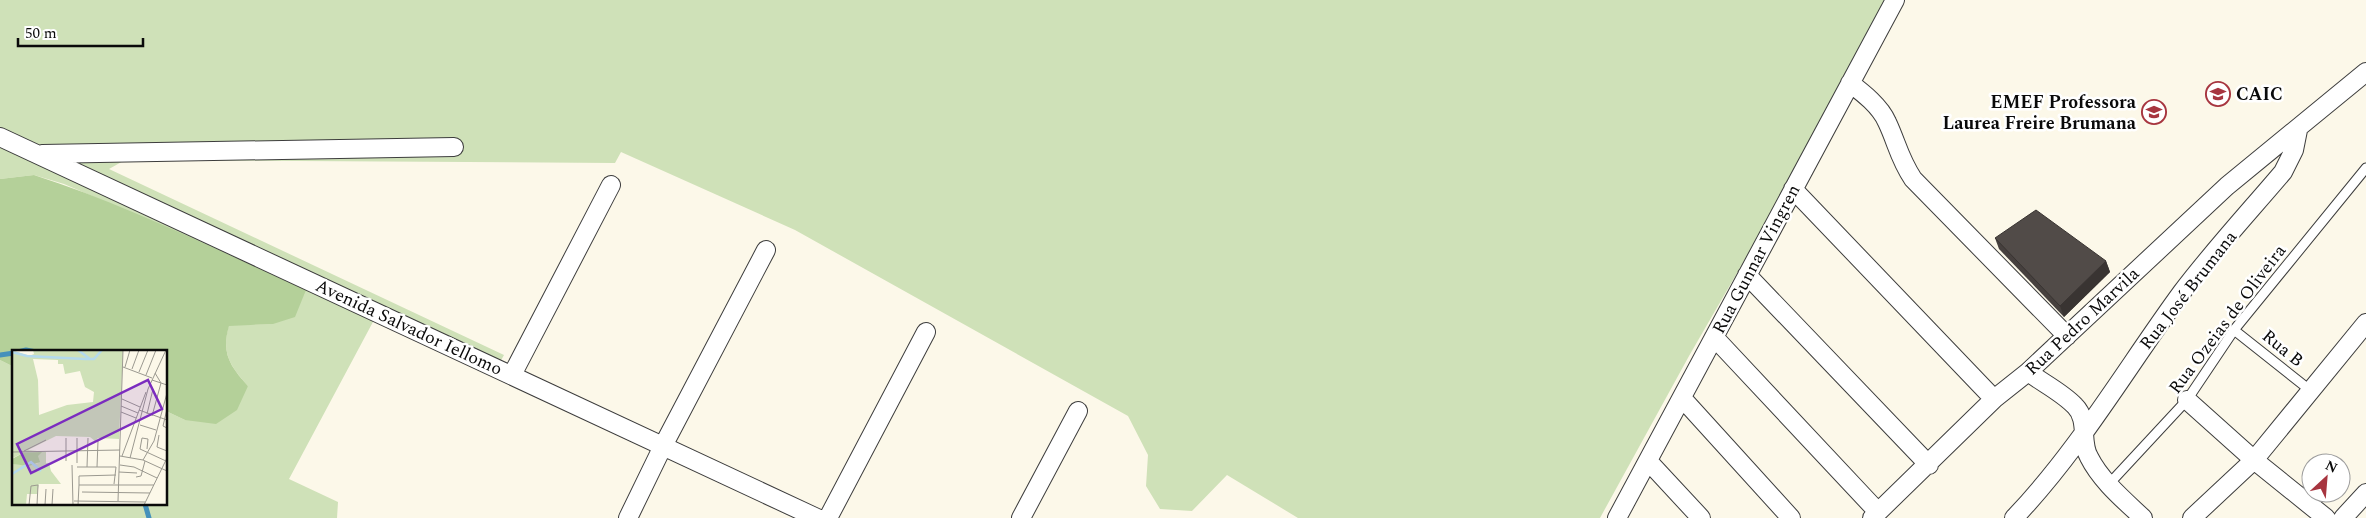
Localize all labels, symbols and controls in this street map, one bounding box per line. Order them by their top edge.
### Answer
scale bar [18,15,142,47]
text: 50 m [25,22,57,45]
school or university icon: CAIC [2205,81,2231,107]
place label: CAIC [2236,81,2283,108]
place label: EMEF Professora Laurea Freire Brumana [1942,89,2137,137]
school or university icon: EMEF Professora Laurea Freire Brumana [2141,99,2167,125]
street label: Rua Gunnar Vingren [1706,180,1807,339]
street label: Rua José Brumana [2133,225,2244,356]
street label: Rua Ozeias de Oliveira [2162,239,2293,400]
street label: Rua Pedro Marvila [2019,261,2146,382]
street label: Avenida Salvador Iellomo [311,272,507,383]
street label: Rua B [2256,323,2310,374]
inset map [12,350,168,506]
north arrow [2301,453,2351,503]
text: N [2322,455,2341,479]

